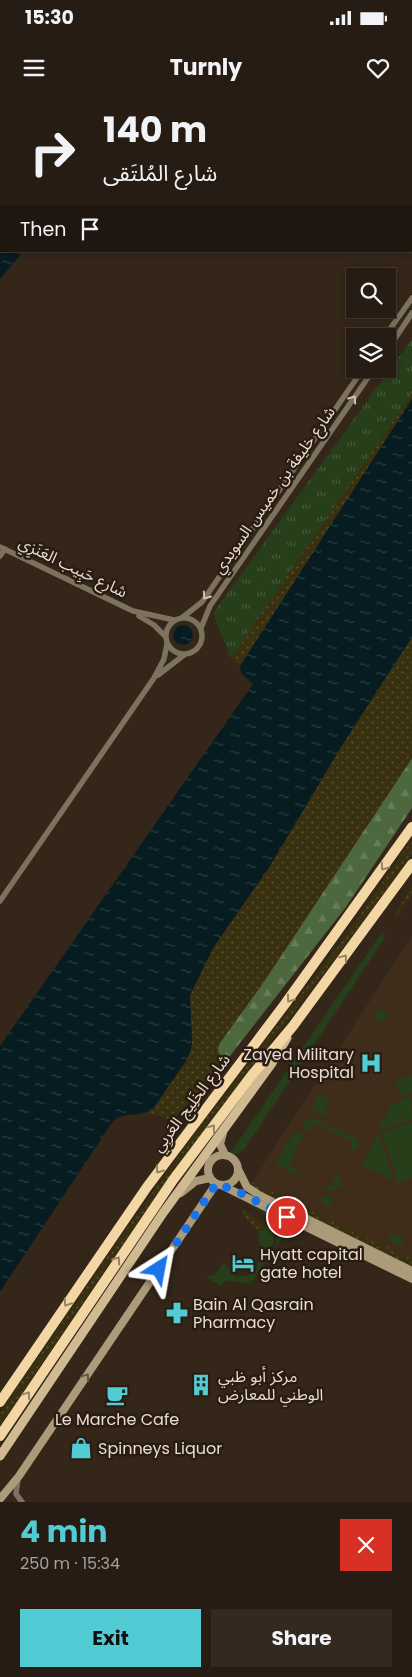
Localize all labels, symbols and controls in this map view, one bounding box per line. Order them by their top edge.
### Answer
text: 15:30 [25,4,74,31]
text: Turnly [170,52,242,83]
icon: menu [20,54,48,82]
icon: heart [364,54,392,82]
text: 140 m [103,105,207,154]
icon: right [20,120,85,185]
text: شارع المُلتَقى [103,158,217,189]
icon: arrive [76,215,104,243]
text: Then [20,216,66,243]
map controls [346,268,396,378]
button: search [346,268,396,318]
button: layers [346,328,396,378]
one-way arrow [347,395,356,405]
street label: شارع خليفة بن خميس السويدي [207,402,342,579]
street label: شارع حَبِيب العَنَزِي [14,531,131,604]
one-way arrow [203,590,212,600]
one-way arrow [381,861,390,870]
one-way arrow [338,954,347,964]
one-way arrow [287,993,295,1002]
place label: Zayed Military Hospital [243,1043,354,1084]
street label: شارع الخَلِيج العَربِي [147,1049,236,1157]
hospital icon: Zayed Military Hospital [358,1050,384,1076]
one-way arrow [206,1125,214,1134]
one-way arrow [156,1164,165,1174]
pin [266,1196,308,1238]
icon: arrive [273,1203,301,1231]
position arrow [132,1242,184,1294]
place label: Hyatt capital gate hotel [260,1243,363,1284]
hotel icon: Hyatt capital gate hotel [230,1250,256,1276]
one-way arrow [111,1256,120,1266]
place label: Bain Al Qasrain Pharmacy [193,1293,314,1334]
one-way arrow [64,1298,73,1307]
pharmacy icon: Bain Al Qasrain Pharmacy [164,1300,190,1326]
place label: مركز أبو ظبي الوطني للمعارض [218,1365,323,1406]
building icon: مركز أبو ظبي الوطني للمعارض [188,1372,214,1398]
one-way arrow [80,1374,89,1383]
cafe icon: Le Marche Cafe [104,1382,130,1408]
one-way arrow [21,1391,30,1401]
place label: Le Marche Cafe [55,1408,179,1431]
shop icon: Spinneys Liquor [68,1435,94,1461]
place label: Spinneys Liquor [98,1437,222,1460]
text: 4 min [20,1510,108,1553]
button: close [340,1519,392,1571]
text: 250 m · 15:34 [20,1552,120,1575]
button: Exit [20,1609,201,1667]
button: Share [211,1609,392,1667]

